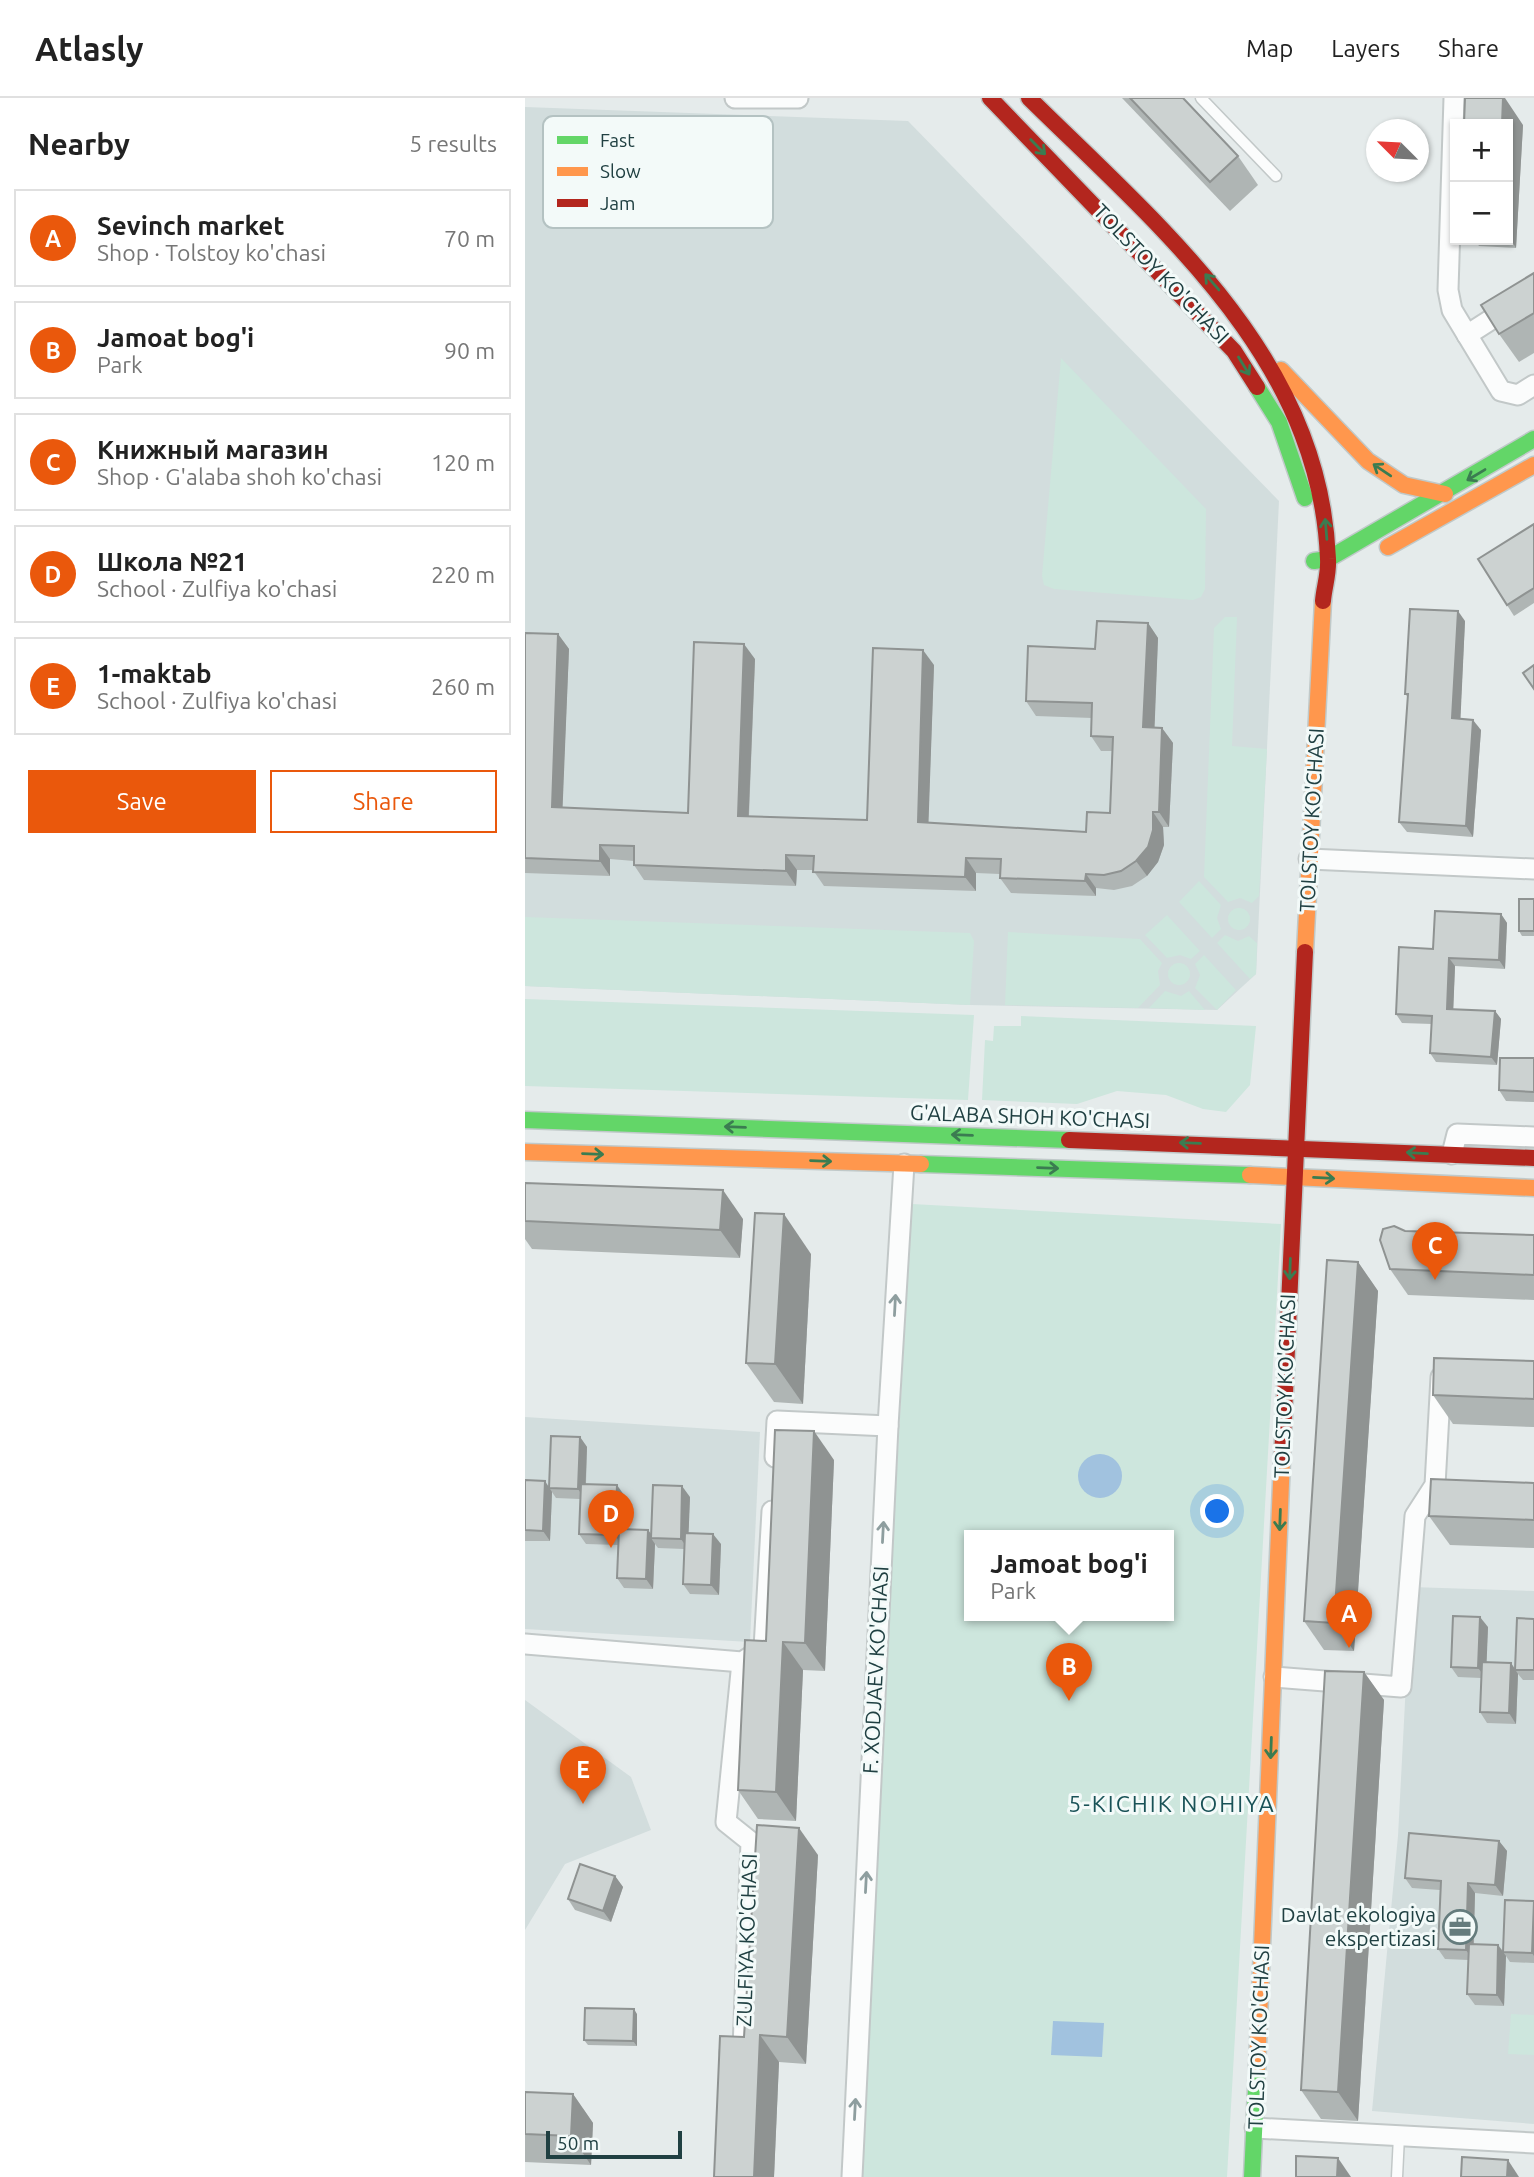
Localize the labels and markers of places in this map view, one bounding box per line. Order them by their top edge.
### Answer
pin: C [1412,1222,1458,1280]
pin: D [588,1490,634,1548]
pin: A [1326,1590,1372,1648]
pin: B [1046,1643,1092,1701]
pin: E [560,1746,606,1804]
place label: Davlat ekologiya ekspertizasi [1281,1902,1436,1950]
office icon: Davlat ekologiya ekspertizasi [1441,1908,1479,1946]

